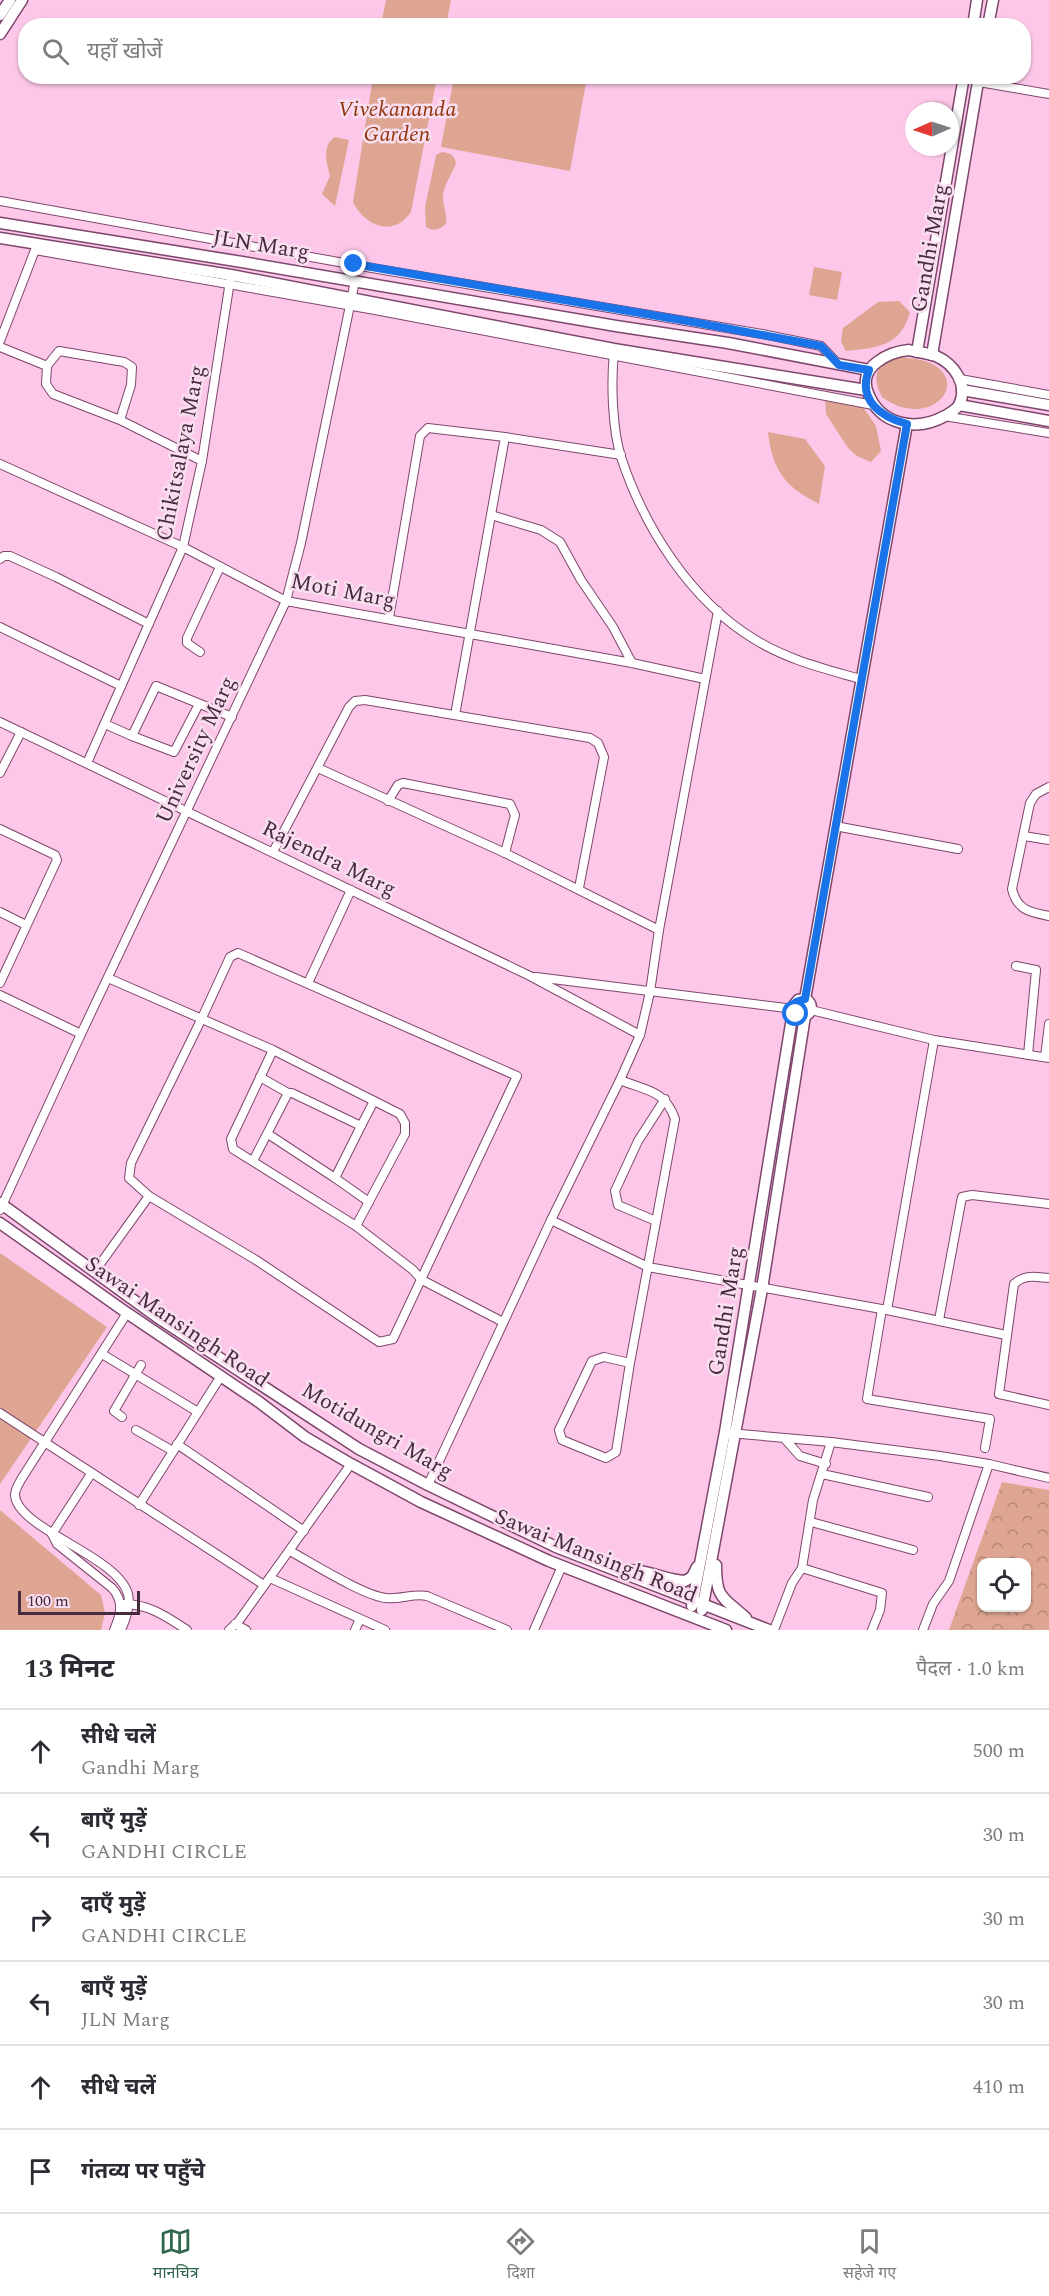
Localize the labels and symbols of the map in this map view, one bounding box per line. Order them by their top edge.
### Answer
park label: Vivekananda Garden [338,93,456,151]
north arrow [905,102,959,156]
street label: Gandhi Marg [902,181,958,315]
street label: JLN Marg [210,221,312,269]
route end [340,250,366,276]
street label: Chikitsalaya Marg [148,362,214,544]
street label: Moti Marg [288,565,398,617]
street label: University Marg [147,671,245,829]
street label: Rajendra Marg [256,812,402,906]
route start [782,1000,808,1026]
street label: Gandhi Marg [699,1244,753,1378]
street label: Sawai Mansingh Road [78,1248,276,1396]
street label: Motidungri Marg [295,1374,459,1488]
street label: Sawai Mansingh Road [490,1500,702,1612]
scale bar [18,1588,140,1616]

